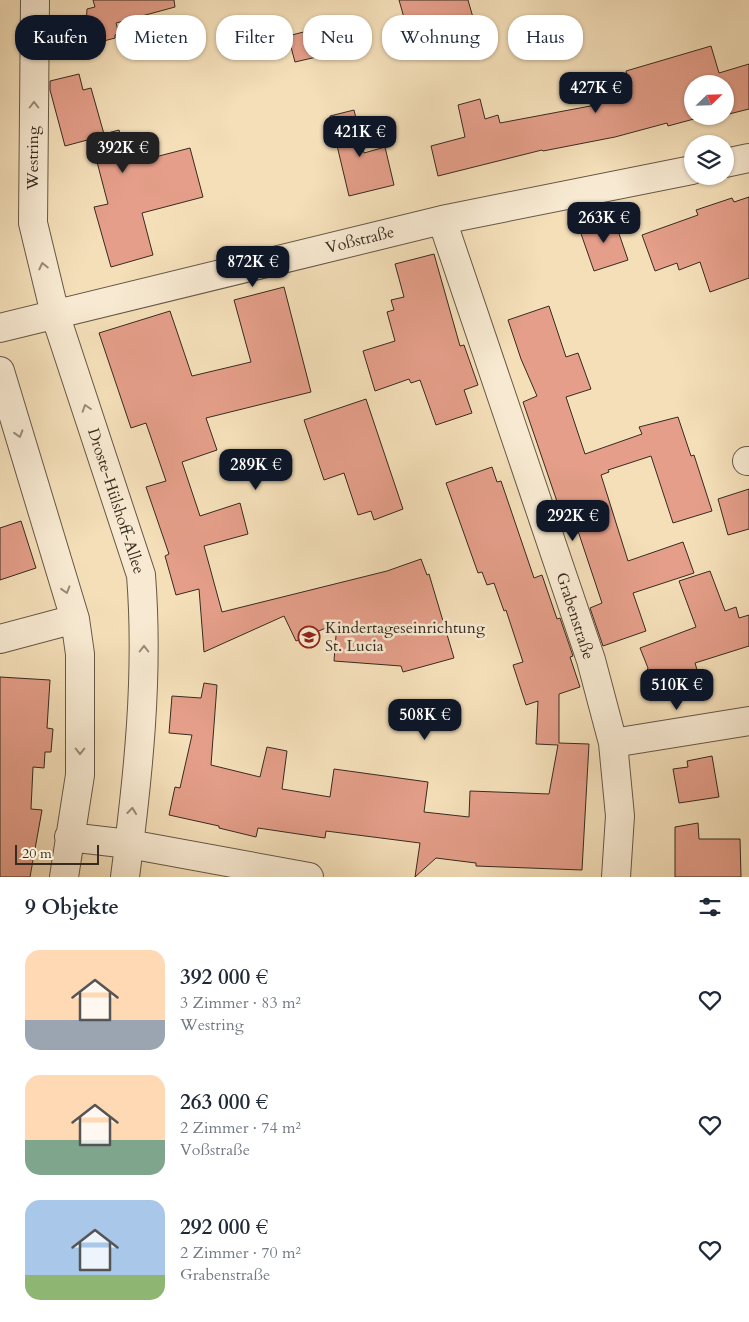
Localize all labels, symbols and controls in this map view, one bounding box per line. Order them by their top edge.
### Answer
chip: Kaufen [15,15,106,60]
chip: Mieten [116,15,206,60]
chip: Filter [216,15,293,60]
chip: Neu [303,15,372,60]
chip: Wohnung [382,15,498,60]
chip: Haus [508,15,583,60]
pin: 427K € [555,72,637,114]
north arrow [684,75,734,125]
map controls [684,75,734,185]
text: 427K € [570,77,622,99]
one-way arrow [29,101,39,108]
pin: 421K € [319,116,401,158]
text: 421K € [334,121,386,143]
street label: Westring [22,126,44,191]
pin: 392K € [82,132,164,174]
button: layers [684,135,734,185]
text: 392K € [97,137,149,159]
pin: 263K € [563,202,645,244]
text: 263K € [578,207,630,229]
street label: Voßstraße [323,221,397,259]
pin: 872K € [212,246,294,288]
text: 872K € [227,251,279,273]
one-way arrow [38,262,49,271]
one-way arrow [82,405,92,413]
street label: Droste-Hülshoff-Allee [82,425,150,577]
one-way arrow [14,430,24,438]
pin: 289K € [215,448,297,491]
text: 289K € [230,454,282,476]
pin: 292K € [532,500,614,542]
text: 292K € [547,505,599,527]
street label: Grabenstraße [551,570,599,662]
one-way arrow [61,585,71,593]
place label: Kindertageseinrichtung St. Lucia [325,617,485,657]
school or university icon: Kindertageseinrichtung St. Lucia [297,625,321,649]
one-way arrow [139,645,149,652]
pin: 510K € [636,668,718,711]
text: 510K € [651,674,703,696]
pin: 508K € [384,698,466,741]
text: 508K € [399,704,451,726]
one-way arrow [75,747,85,755]
one-way arrow [126,807,137,815]
scale bar [15,842,99,865]
text: 20 m [22,844,52,863]
text: 9 Objekte [25,893,119,922]
icon: filters [696,893,724,921]
text: 392 000 € [180,963,268,992]
icon: home [65,970,125,1030]
icon: heart [696,986,724,1014]
text: 3 Zimmer · 83 m² [180,992,301,1014]
text: Westring [180,1014,244,1036]
text: 263 000 € [180,1088,268,1117]
icon: home [65,1095,125,1155]
icon: heart [696,1111,724,1139]
text: 2 Zimmer · 74 m² [180,1117,301,1139]
text: Voßstraße [180,1139,250,1161]
text: 292 000 € [180,1213,268,1242]
icon: home [65,1220,125,1280]
icon: heart [696,1236,724,1264]
text: 2 Zimmer · 70 m² [180,1242,301,1264]
text: Grabenstraße [180,1264,270,1286]

